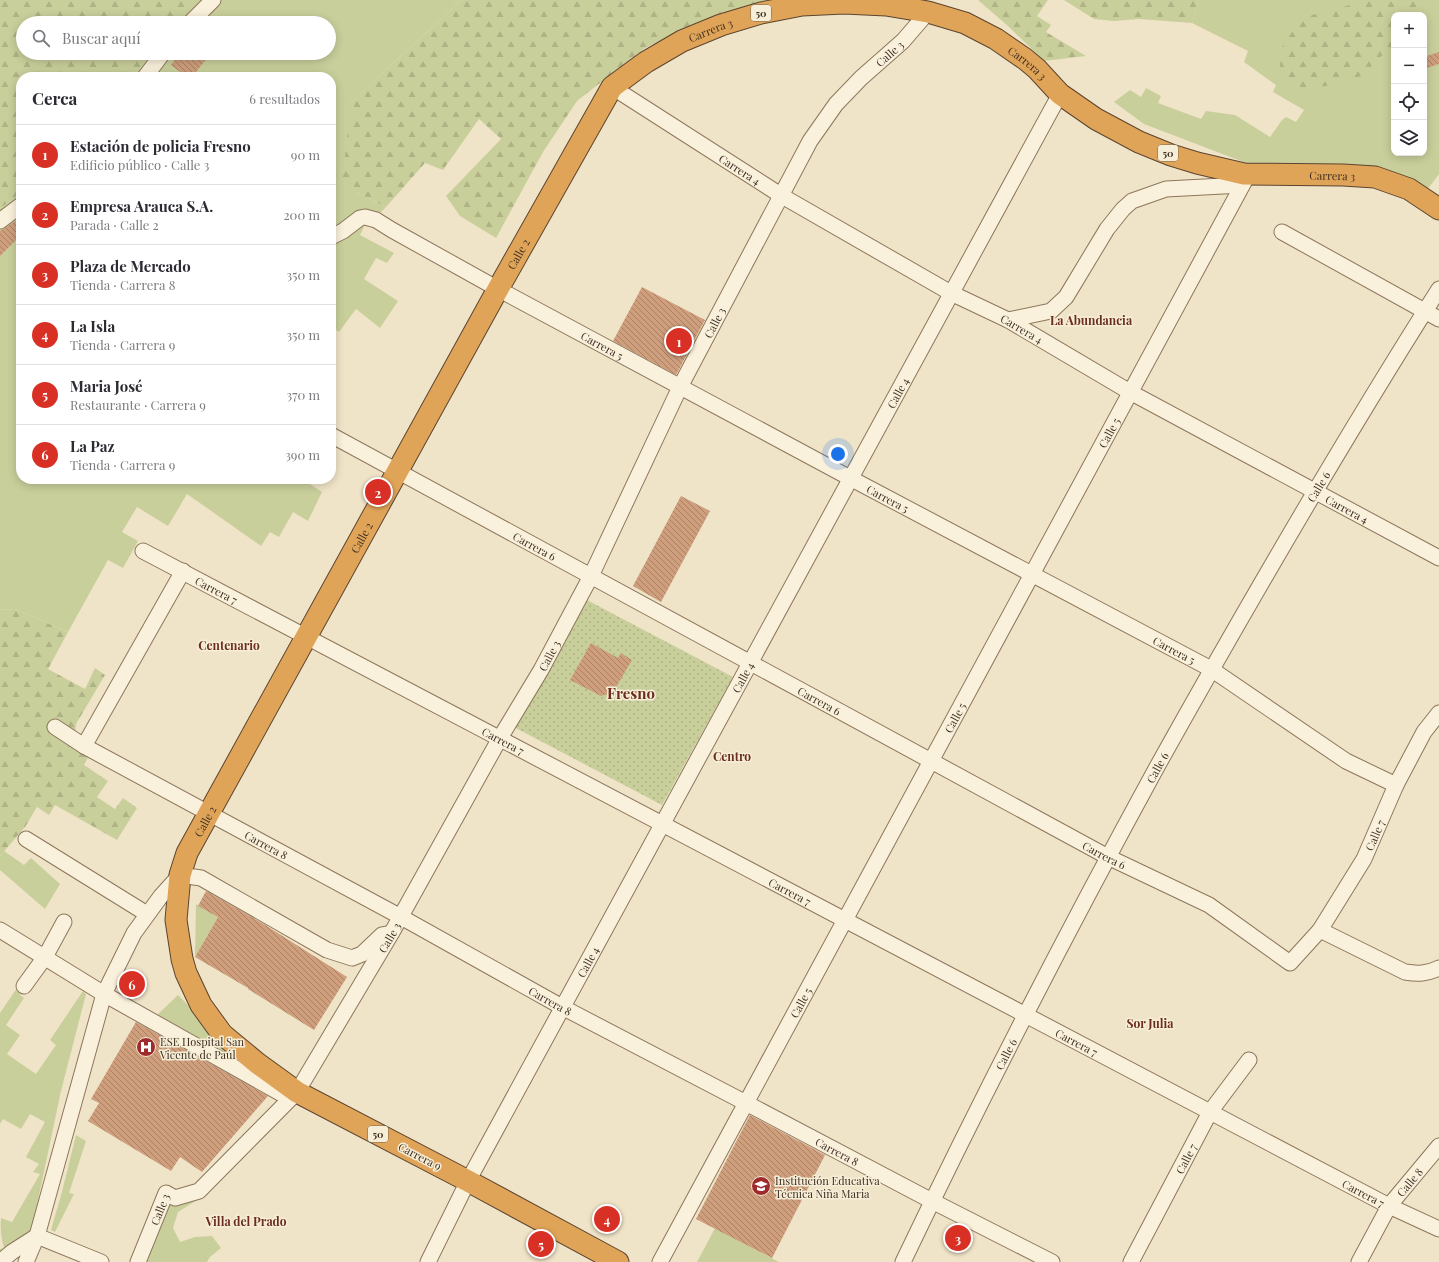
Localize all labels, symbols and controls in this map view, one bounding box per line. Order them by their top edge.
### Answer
road number: 50 [751,5,771,21]
map controls [1391,12,1427,156]
button: + [1391,12,1427,48]
street label: Carrera 3 [686,14,734,45]
search box [16,16,336,60]
icon: search [30,27,52,49]
text: Buscar aquí [62,28,141,48]
street label: Calle 3 [872,37,906,70]
street label: Carrera 3 [1005,42,1051,83]
button: − [1391,48,1427,84]
button: locate [1391,84,1427,120]
text: Cerca [32,87,77,109]
text: 6 resultados [249,90,320,107]
button: layers [1391,120,1427,156]
text: Estación de policia Fresno [70,136,251,156]
road number: 50 [1158,145,1178,161]
text: 1 [43,146,47,163]
text: 90 m [291,146,320,163]
street label: Carrera 4 [716,150,764,188]
text: Edificio público · Calle 3 [70,156,209,173]
street label: Carrera 3 [1309,167,1356,183]
text: Empresa Arauca S.A. [70,196,213,216]
text: 2 [42,206,48,223]
text: 200 m [283,206,320,223]
text: Parada · Calle 2 [70,216,159,233]
street label: Calle 2 [503,236,532,272]
text: Plaza de Mercado [70,256,191,276]
text: 3 [42,266,48,283]
text: 350 m [286,266,320,283]
text: Tienda · Carrera 8 [70,276,175,293]
street label: Calle 3 [700,304,728,340]
street label: Carrera 4 [998,310,1046,347]
district label: La Abundancia [1050,312,1133,328]
text: La Isla [70,316,115,336]
text: 4 [42,326,48,343]
text: 350 m [286,326,320,343]
pin: 1 [666,326,692,356]
street label: Carrera 5 [579,328,627,363]
text: Tienda · Carrera 9 [70,336,175,353]
street label: Calle 4 [883,374,912,411]
text: Maria José [70,376,143,396]
text: 5 [42,386,48,403]
text: 370 m [286,386,320,403]
text: Restaurante · Carrera 9 [70,396,206,413]
street label: Calle 5 [1094,414,1123,450]
text: La Paz [70,436,115,456]
your location [828,444,848,464]
text: 6 [41,446,49,463]
text: 390 m [285,446,320,463]
text: Tienda · Carrera 9 [70,456,175,473]
street label: Calle 6 [1303,468,1333,504]
pin: 2 [365,477,391,507]
street label: Carrera 5 [864,481,912,516]
street label: Carrera 4 [1323,491,1372,527]
street label: Calle 2 [347,519,376,555]
street label: Carrera 6 [511,528,559,564]
street label: Carrera 7 [193,572,241,607]
street label: Carrera 5 [1151,632,1199,667]
district label: Centenario [198,637,260,653]
street label: Calle 3 [534,638,563,673]
street label: Calle 4 [728,659,757,695]
district label: Fresno [607,683,655,703]
street label: Carrera 6 [795,683,844,718]
street label: Calle 5 [940,699,969,735]
street label: Carrera 7 [480,723,527,758]
district label: Centro [713,748,751,764]
street label: Calle 6 [1142,749,1172,786]
street label: Calle 2 [190,803,219,839]
street label: Calle 7 [1361,817,1388,853]
street label: Carrera 8 [242,827,291,862]
street label: Carrera 6 [1080,837,1129,872]
street label: Carrera 7 [766,874,814,909]
street label: Calle 3 [374,920,404,955]
street label: Calle 4 [573,943,602,980]
pin: 6 [119,969,145,999]
street label: Carrera 8 [526,983,575,1018]
street label: Calle 5 [786,984,815,1020]
district label: Sor Julia [1126,1015,1174,1031]
street label: Carrera 7 [1053,1025,1101,1059]
place label: ESE Hospital San Vicente de Paúl [159,1034,244,1062]
street label: Calle 6 [991,1035,1020,1072]
hospital icon: ESE Hospital San Vicente de Paúl [135,1036,157,1058]
road number: 50 [368,1126,388,1142]
street label: Carrera 8 [813,1134,862,1169]
street label: Carrera 9 [396,1139,445,1173]
street label: Calle 7 [1171,1140,1200,1176]
street label: Calle 8 [1393,1164,1426,1199]
place label: Institución Educativa Técnica Niña Maria [775,1173,880,1201]
school or university icon: Institución Educativa Técnica Niña Maria [750,1175,772,1197]
street label: Carrera 7 [1340,1175,1388,1210]
street label: Calle 3 [146,1191,173,1227]
pin: 4 [594,1204,620,1234]
district label: Villa del Prado [204,1213,287,1229]
pin: 3 [945,1223,971,1253]
pin: 5 [528,1229,554,1259]

